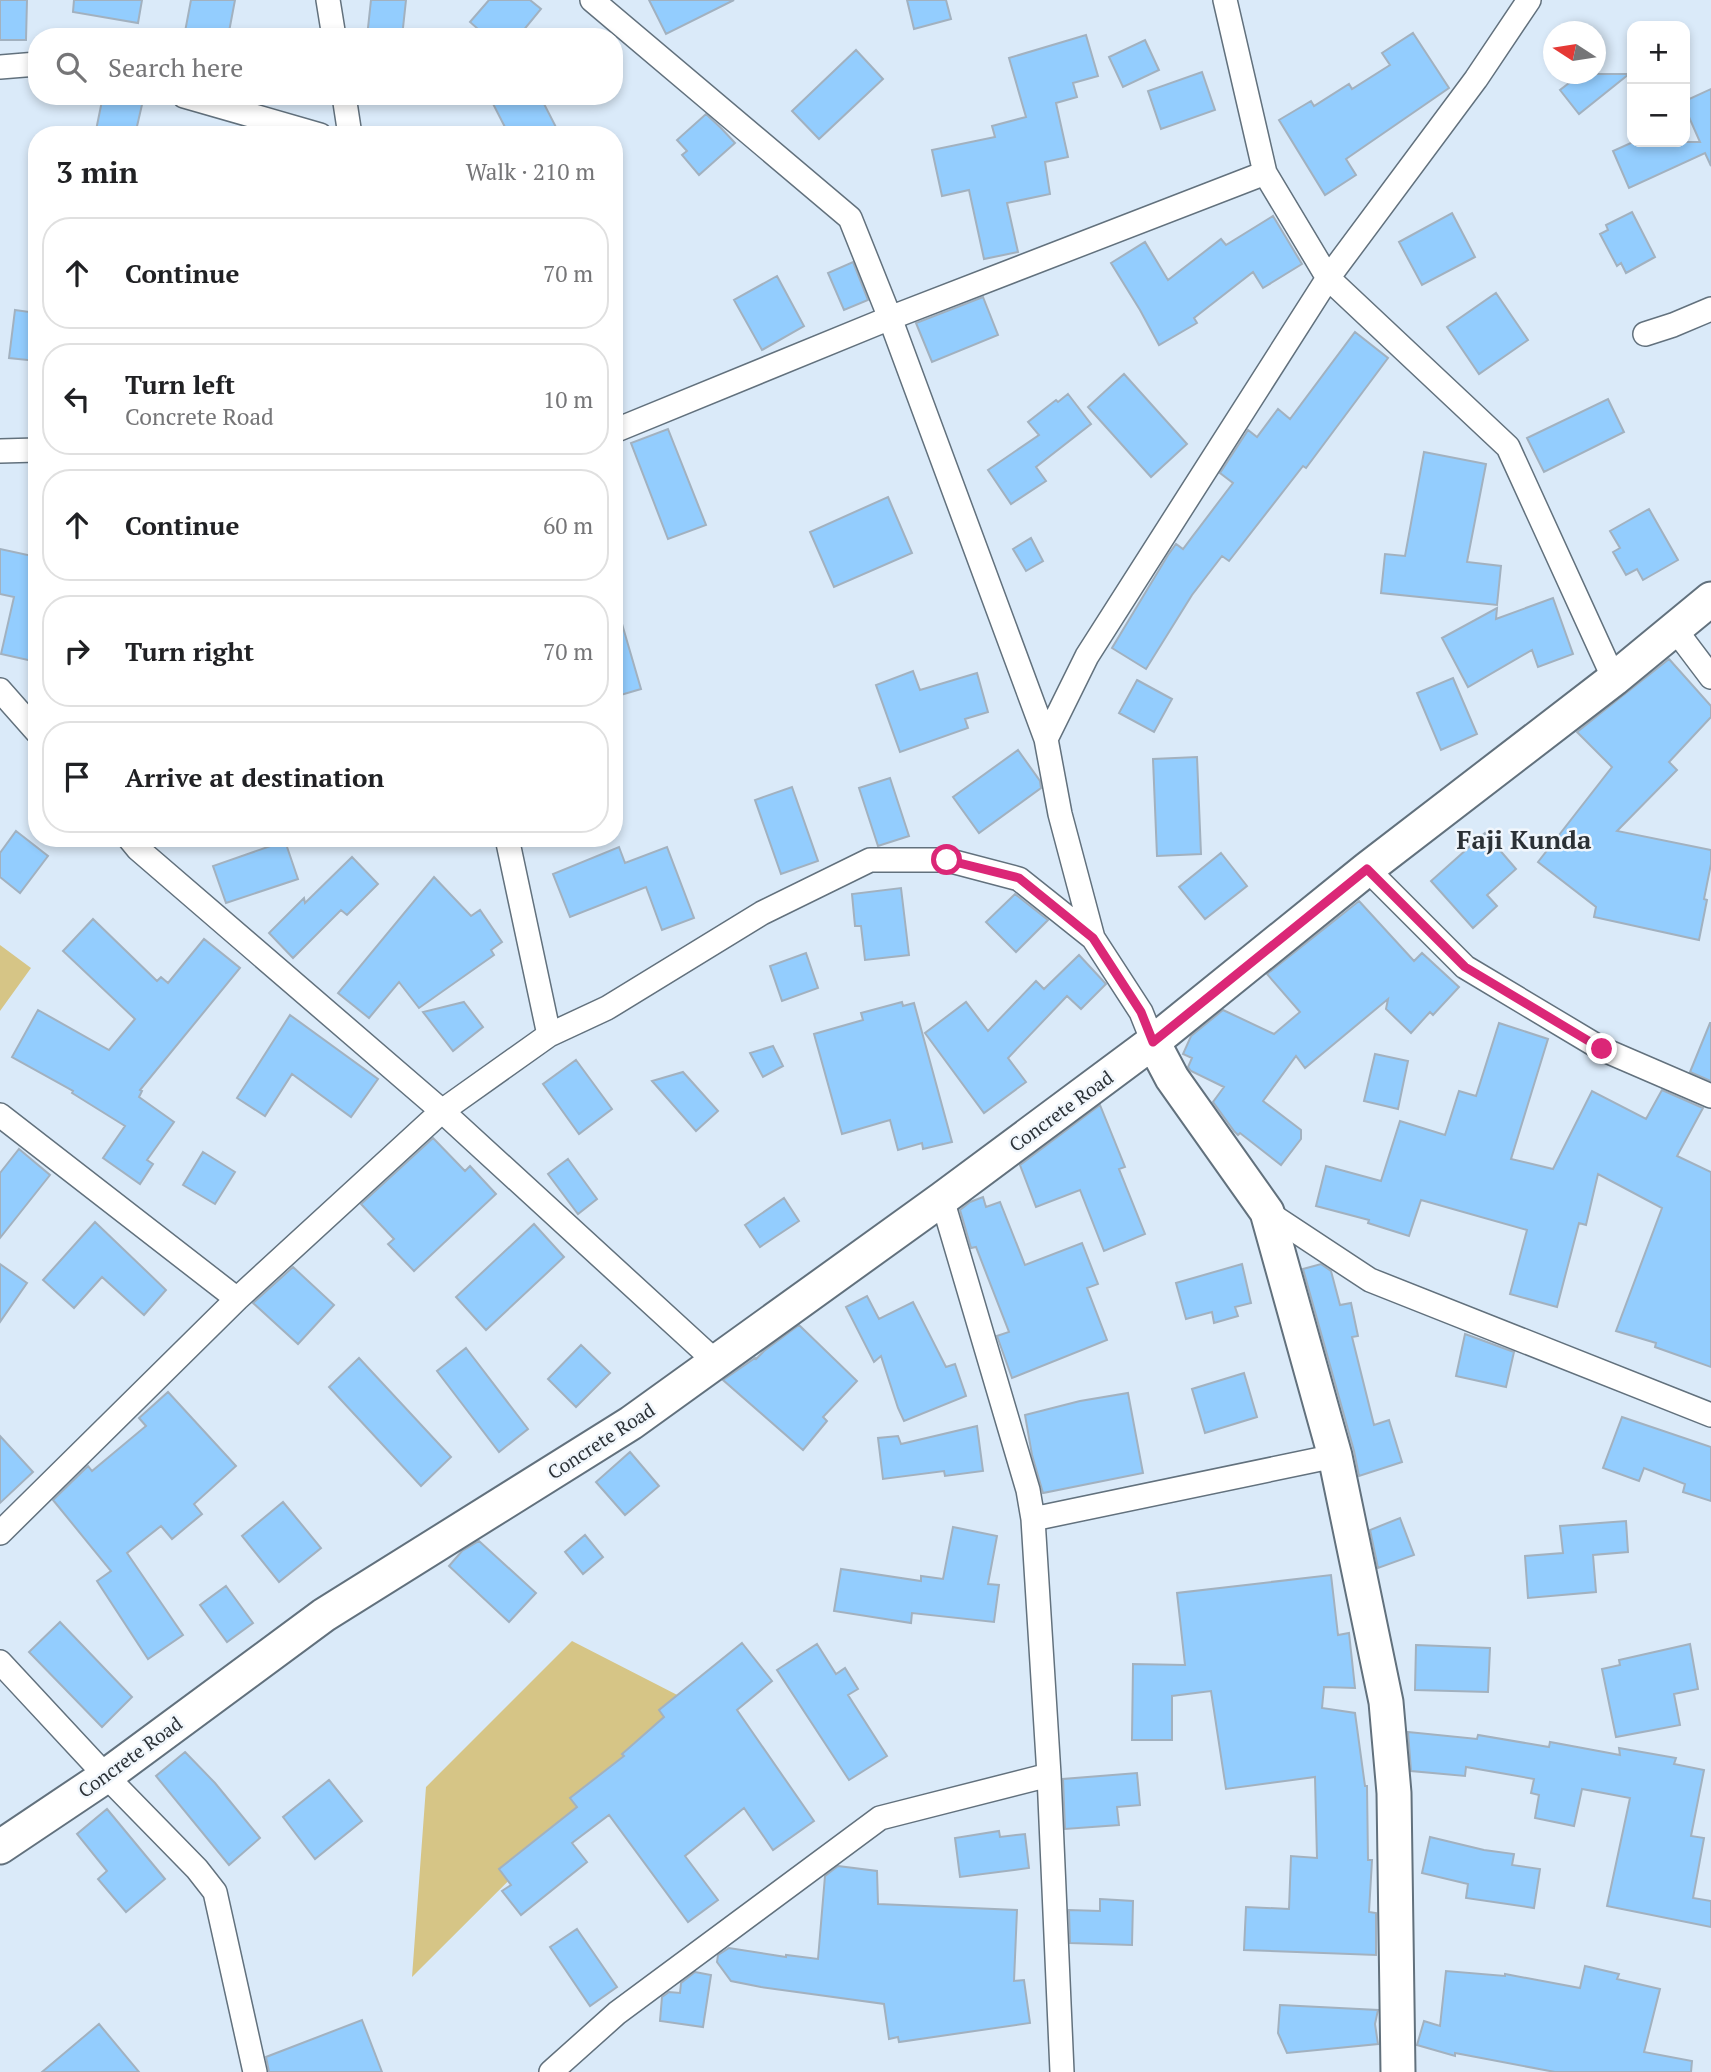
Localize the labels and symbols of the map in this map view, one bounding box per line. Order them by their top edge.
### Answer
north arrow [1543,21,1606,84]
district label: Faji Kunda [1457,822,1592,856]
route start [931,844,962,875]
route end [1586,1033,1617,1064]
street label: Concrete Road [1004,1064,1118,1157]
street label: Concrete Road [542,1396,659,1485]
street label: Concrete Road [73,1710,187,1803]

